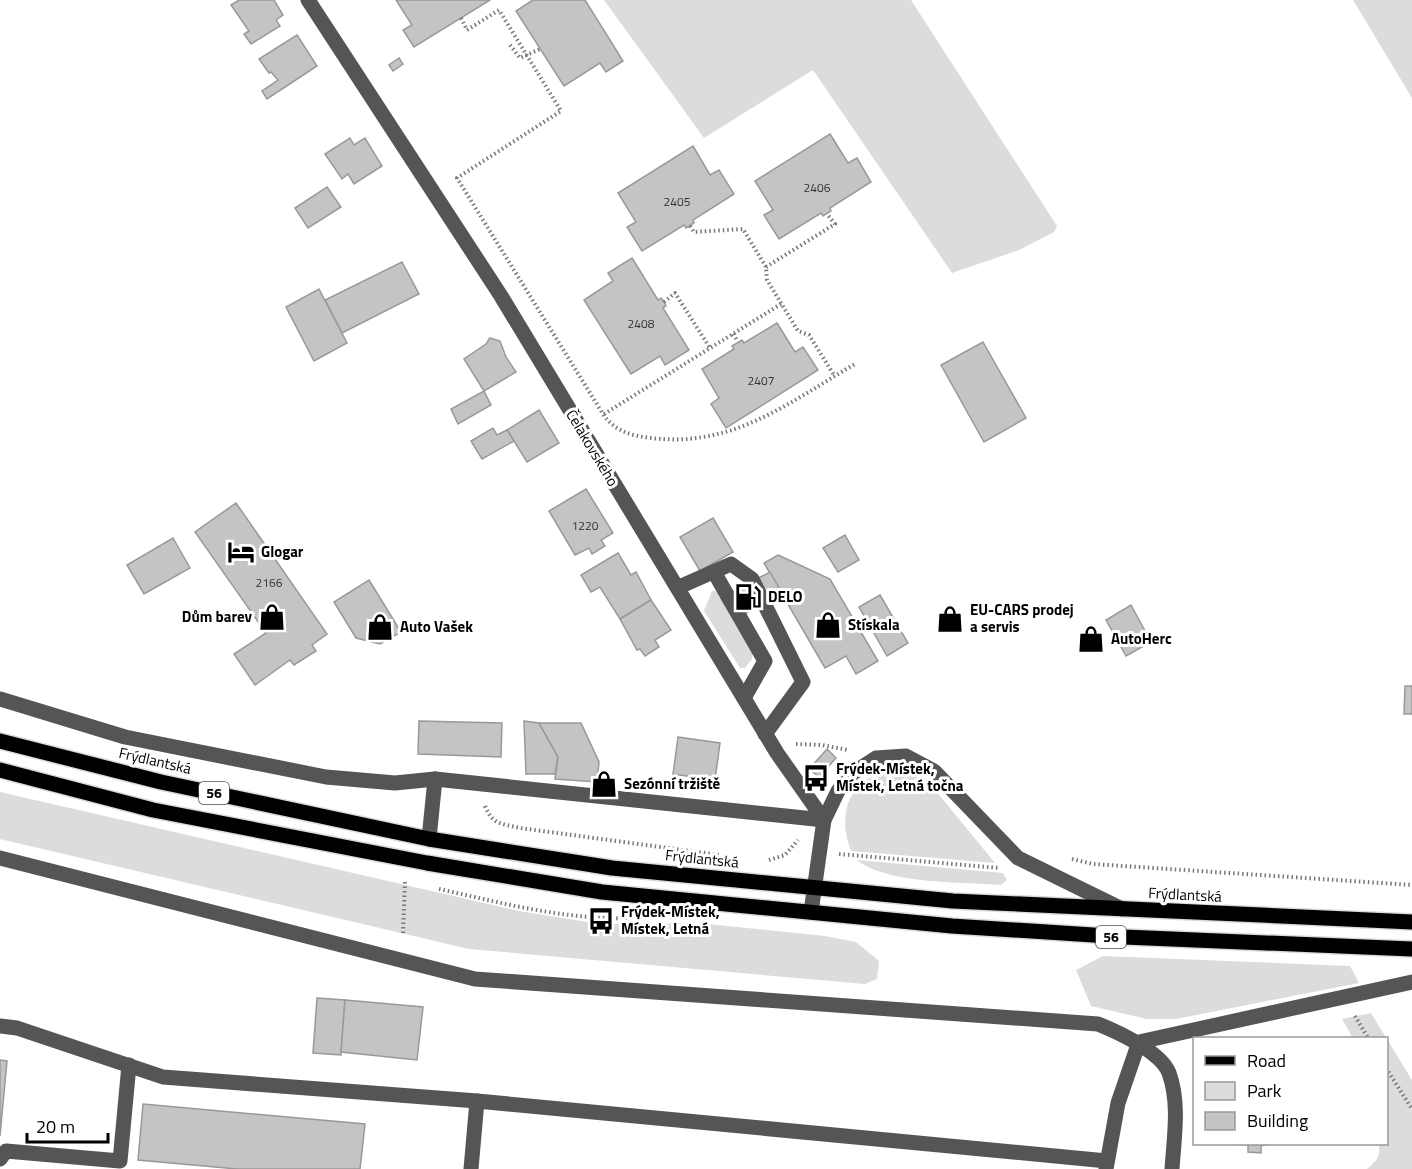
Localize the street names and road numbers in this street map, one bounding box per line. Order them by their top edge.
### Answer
street label: Čelakovského [560,405,624,491]
street label: Frýdlantská [117,741,194,780]
road number: 56 [199,782,229,804]
street label: Frýdlantská [664,843,740,874]
street label: Frýdlantská [1148,881,1223,908]
road number: 56 [1096,926,1126,948]

